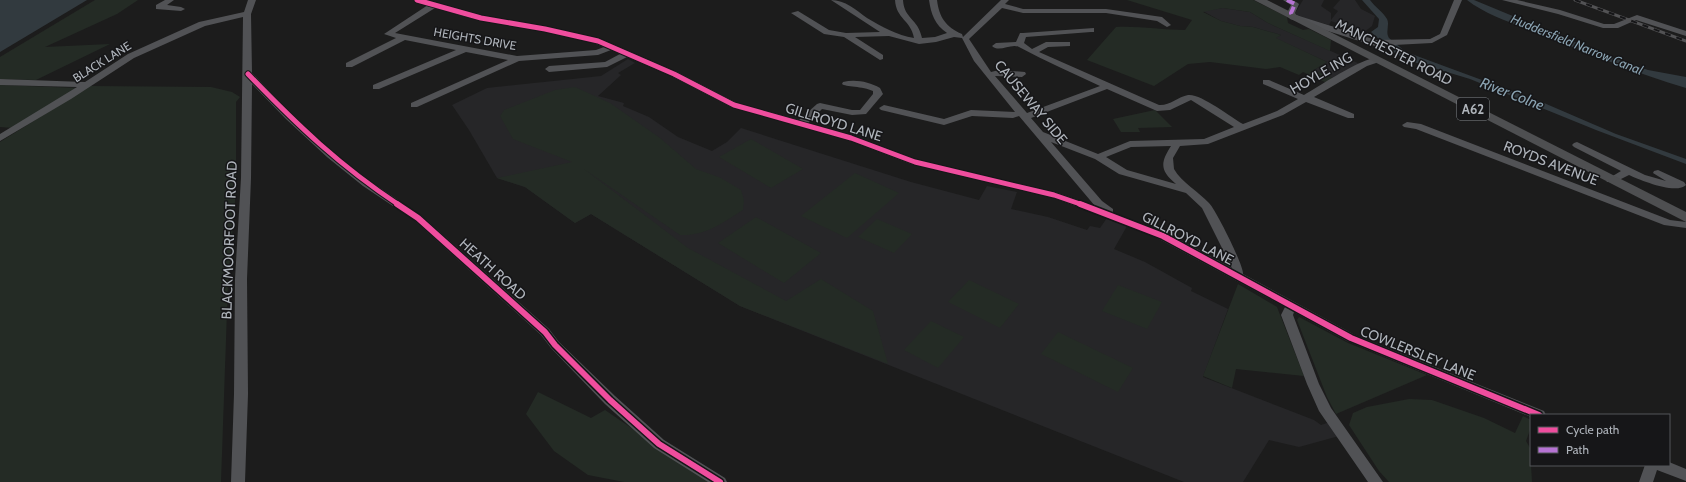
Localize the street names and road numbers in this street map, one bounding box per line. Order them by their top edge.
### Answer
street label: MANCHESTER ROAD [1332,15,1456,89]
street label: HEIGHTS DRIVE [433,24,518,53]
street label: BLACK LANE [70,38,134,85]
street label: HOYLE ING [1287,48,1355,98]
street label: CAUSEWAY SIDE [991,56,1072,148]
road number: A62 [1457,98,1489,120]
street label: GILLROYD LANE [783,99,885,145]
street label: ROYDS AVENUE [1501,137,1601,189]
street label: BLACKMOORFOOT ROAD [217,160,241,320]
street label: GILLROYD LANE [1139,207,1237,269]
street label: HEATH ROAD [456,234,530,304]
street label: COWLERSLEY LANE [1358,322,1479,384]

